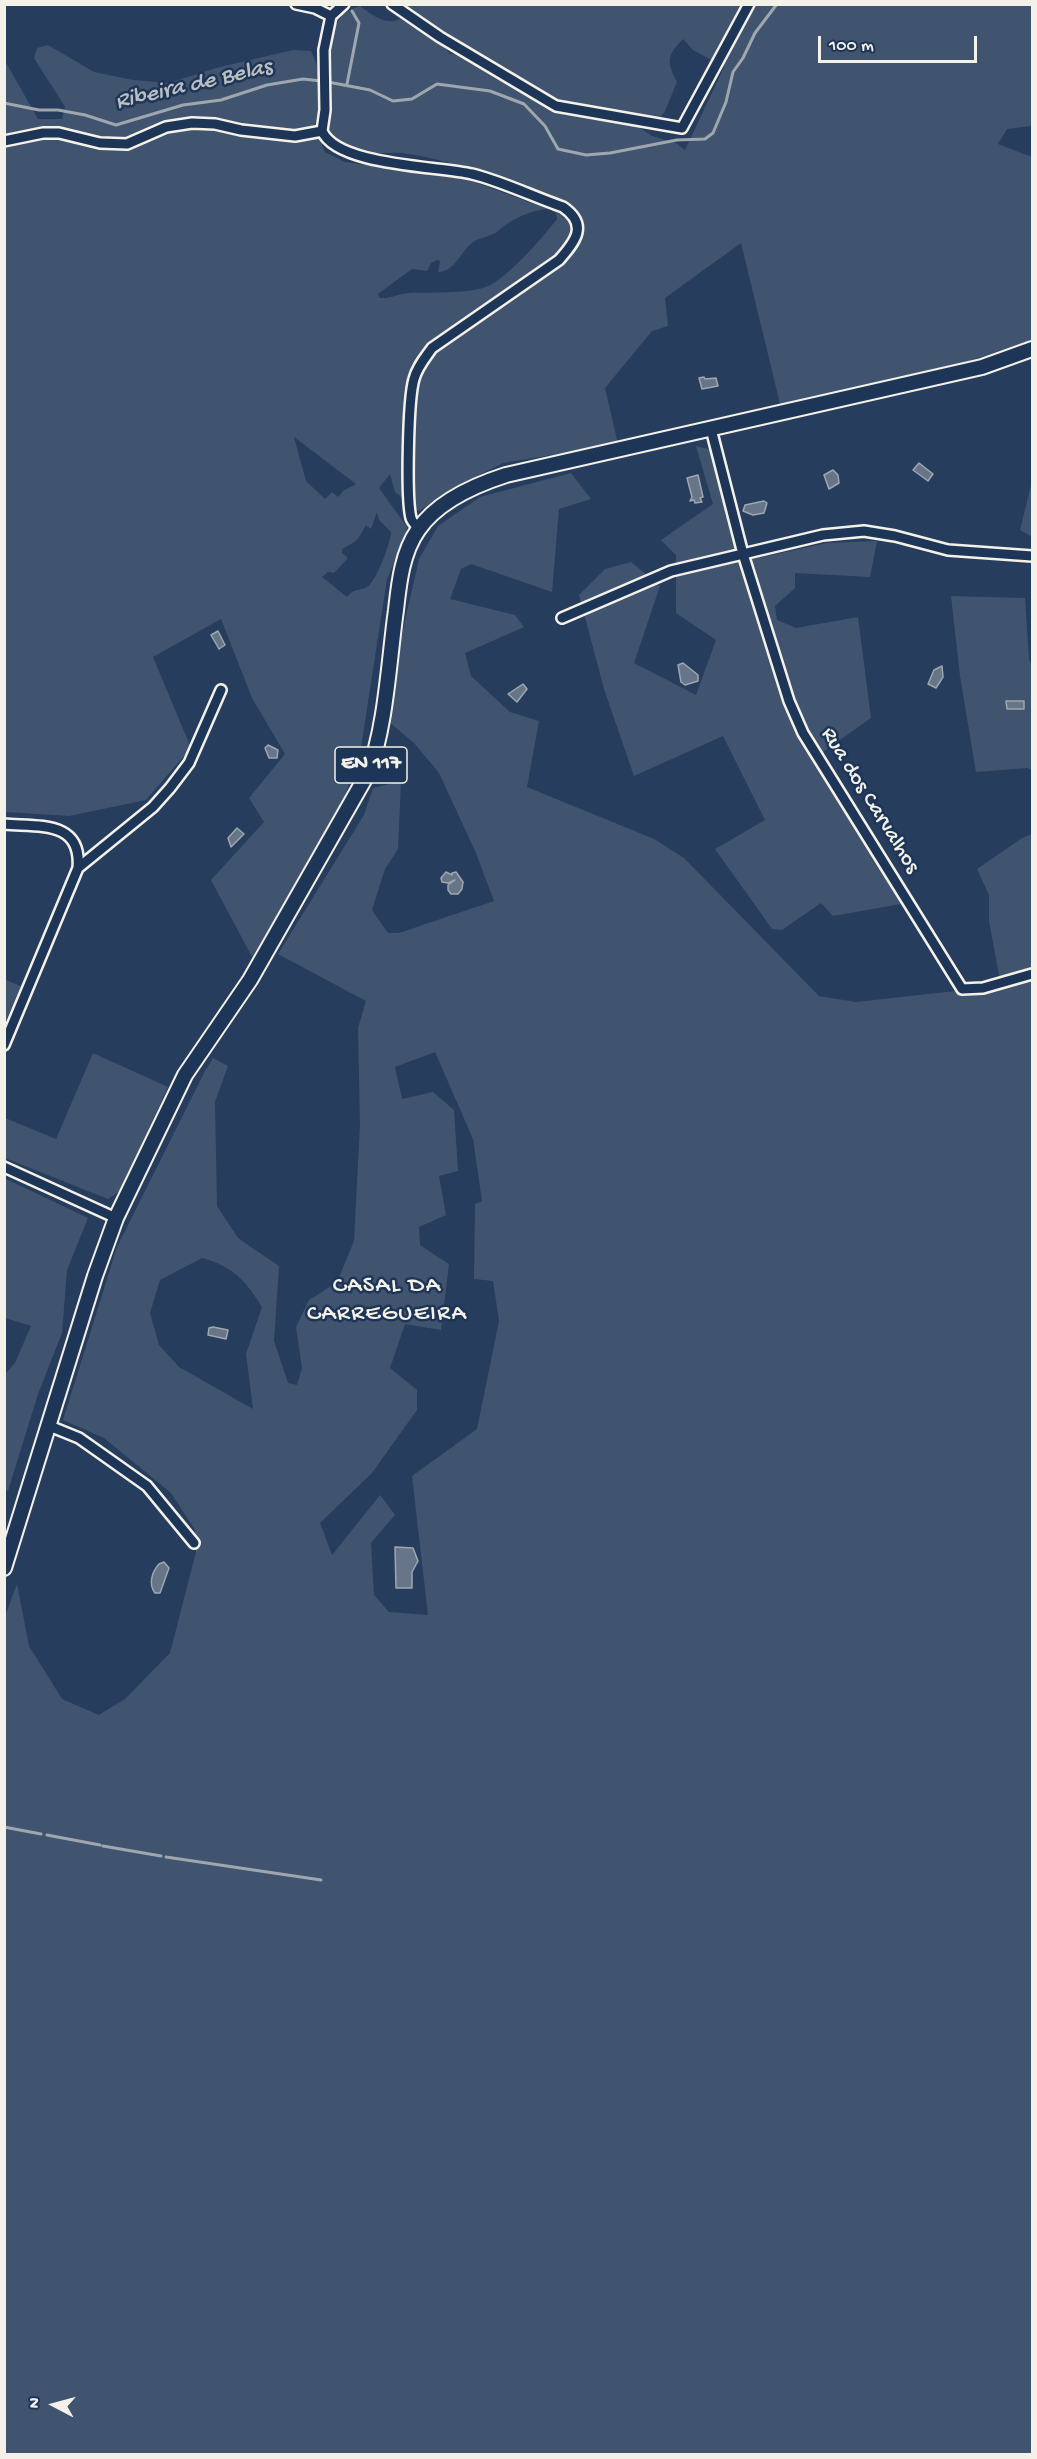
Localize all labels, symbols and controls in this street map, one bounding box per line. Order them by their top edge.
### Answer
scale bar [821,24,980,62]
text: 100 m [829,36,874,57]
water label: Ribeira de Belas [113,54,275,118]
street label: Rua dos Carvalhos [814,723,924,879]
road number: EN 117 [335,747,407,783]
district label: CASAL DA CARREGUEIRA [307,1273,467,1329]
north arrow [24,2375,84,2435]
text: N [26,2397,46,2409]

